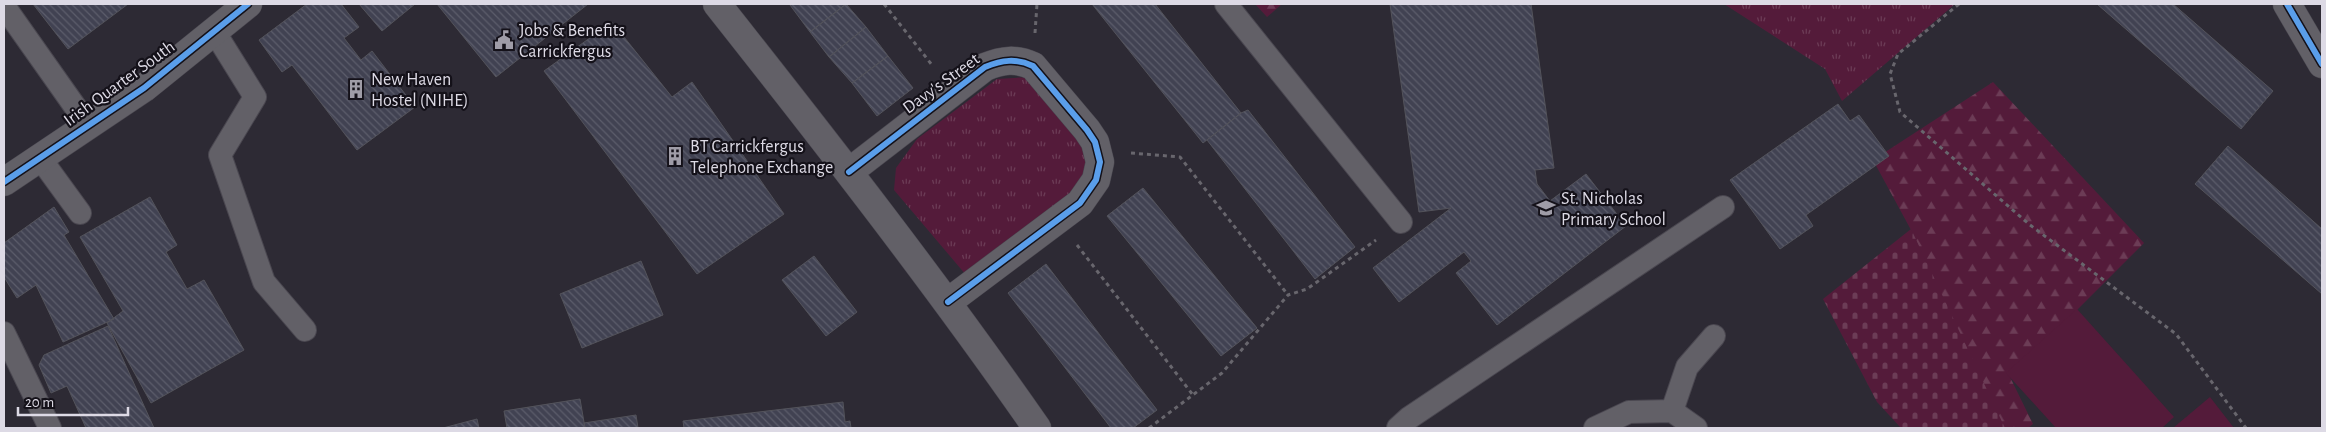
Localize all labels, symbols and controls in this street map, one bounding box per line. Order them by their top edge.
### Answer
place label: Jobs & Benefits Carrickfergus [519,22,625,61]
public building icon: Jobs & Benefits Carrickfergus [493,29,515,51]
street label: Irish Quarter South [61,38,178,130]
street label: Davy's Street [900,50,983,118]
place label: New Haven Hostel (NIHE) [371,71,468,110]
building icon: New Haven Hostel (NIHE) [345,78,367,100]
place label: BT Carrickfergus Telephone Exchange [690,138,833,177]
building icon: BT Carrickfergus Telephone Exchange [664,145,686,167]
place label: St. Nicholas Primary School [1561,190,1666,229]
school or university icon: St. Nicholas Primary School [1535,197,1557,219]
scale bar [18,384,128,416]
text: 20 m [25,395,54,410]

